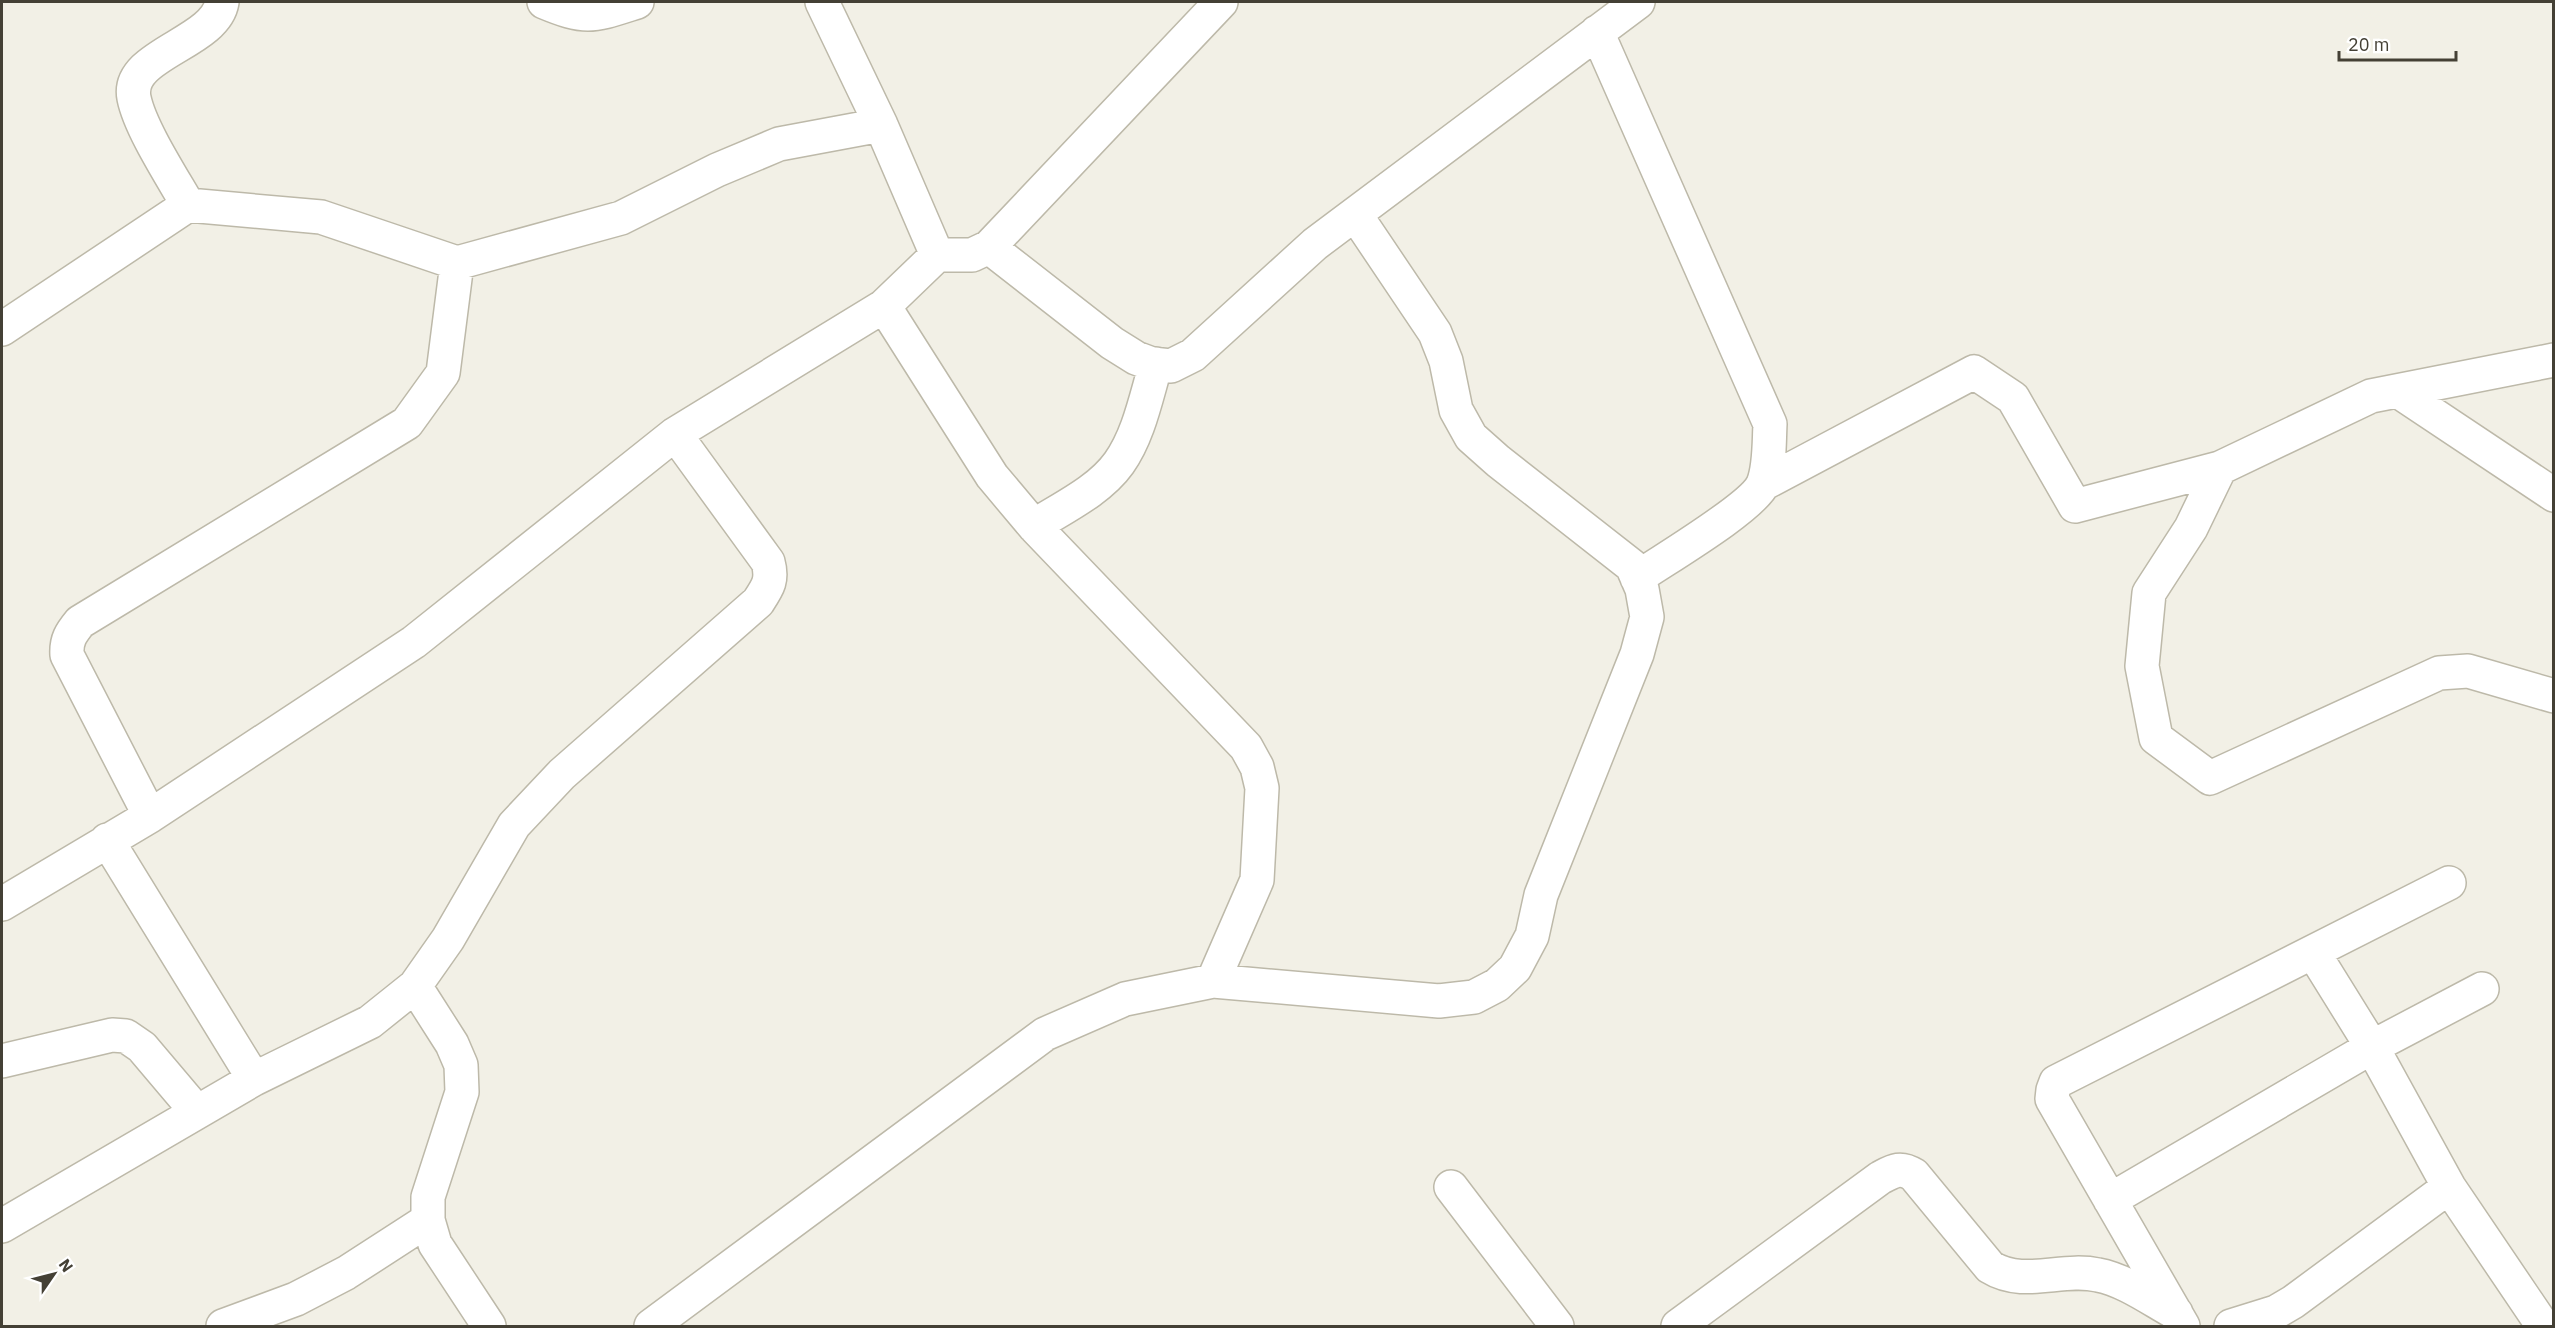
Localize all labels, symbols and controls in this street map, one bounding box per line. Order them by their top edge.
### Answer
scale bar [2339,24,2456,62]
text: 20 m [2348,33,2390,56]
north arrow [24,1244,84,1304]
text: N [55,1255,78,1276]

